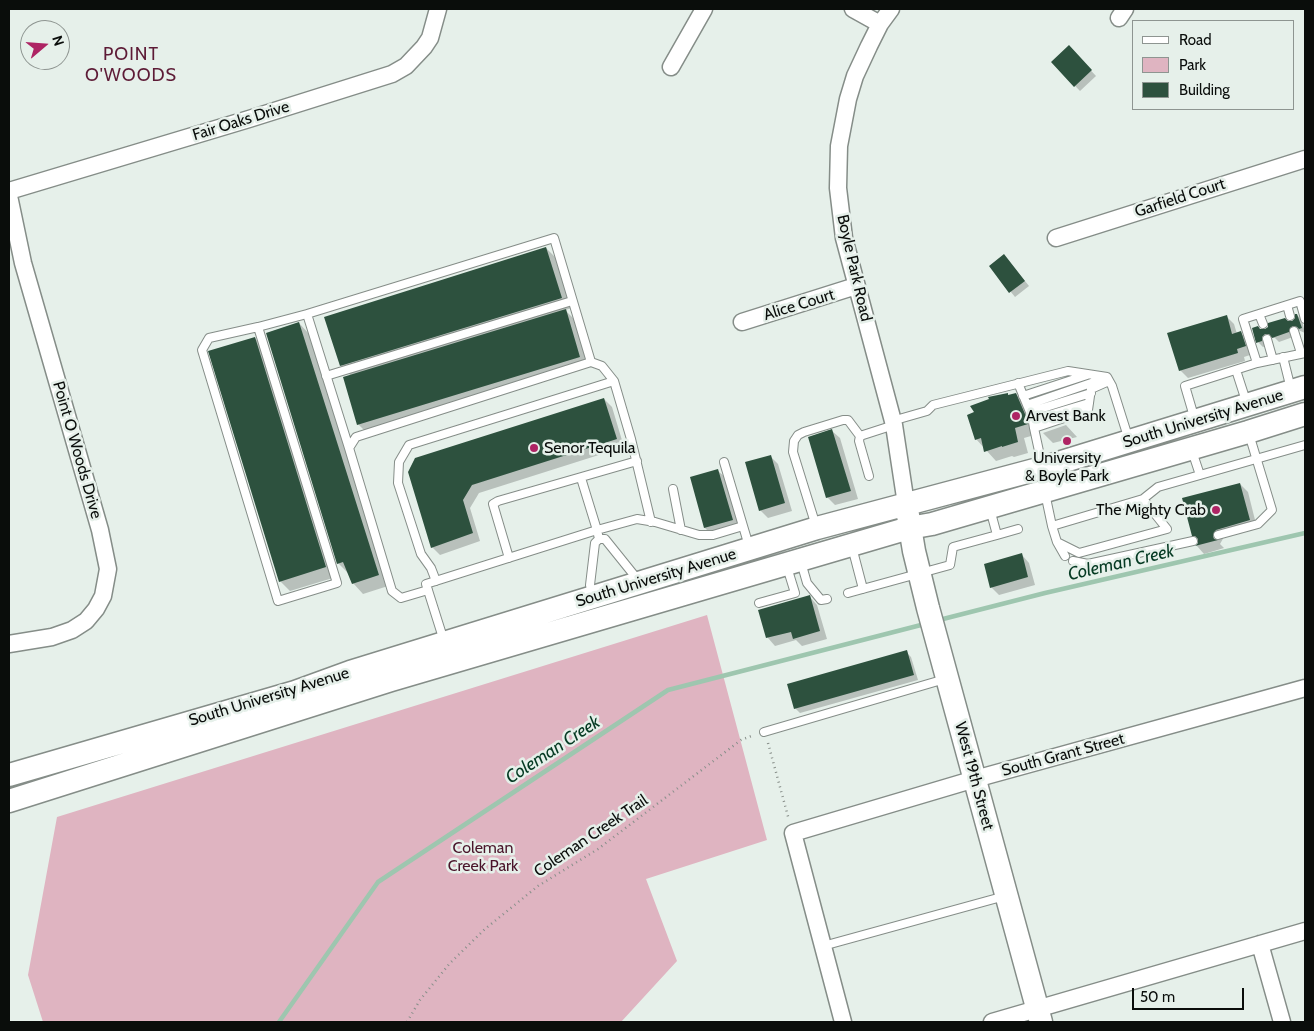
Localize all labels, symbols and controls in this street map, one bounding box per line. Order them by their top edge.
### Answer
north arrow [20,20,70,70]
legend [1132,20,1294,110]
text: Road [1179,31,1212,49]
text: N [48,33,68,48]
district label: POINT O'WOODS [84,44,178,86]
text: Park [1179,56,1206,74]
text: Building [1179,81,1230,99]
street label: Fair Oaks Drive [190,97,292,145]
street label: Garfield Court [1132,174,1228,222]
street label: Boyle Park Road [832,213,876,323]
street label: Alice Court [761,285,837,325]
street label: Point O Woods Drive [48,379,106,521]
street label: South University Avenue [1121,385,1285,453]
place label: Arvest Bank [1026,406,1106,426]
marker: Arvest Bank [1010,410,1022,422]
marker: University & Boyle Park [1061,435,1073,447]
place label: Senor Tequila [544,438,636,458]
marker: Senor Tequila [528,442,540,454]
place label: University & Boyle Park [1025,448,1109,486]
place label: The Mighty Crab [1096,500,1206,520]
marker: The Mighty Crab [1210,504,1222,516]
water label: Coleman Creek [1066,540,1176,586]
street label: South University Avenue [574,544,738,612]
street label: South University Avenue [187,663,351,731]
water label: Coleman Creek [502,711,604,789]
street label: West 19th Street [950,720,998,832]
street label: South Grant Street [999,729,1127,781]
street label: Coleman Creek Trail [530,791,652,881]
park label: Coleman Creek Park [448,838,518,876]
scale bar [1134,978,1246,1010]
text: 50 m [1140,988,1175,1006]

